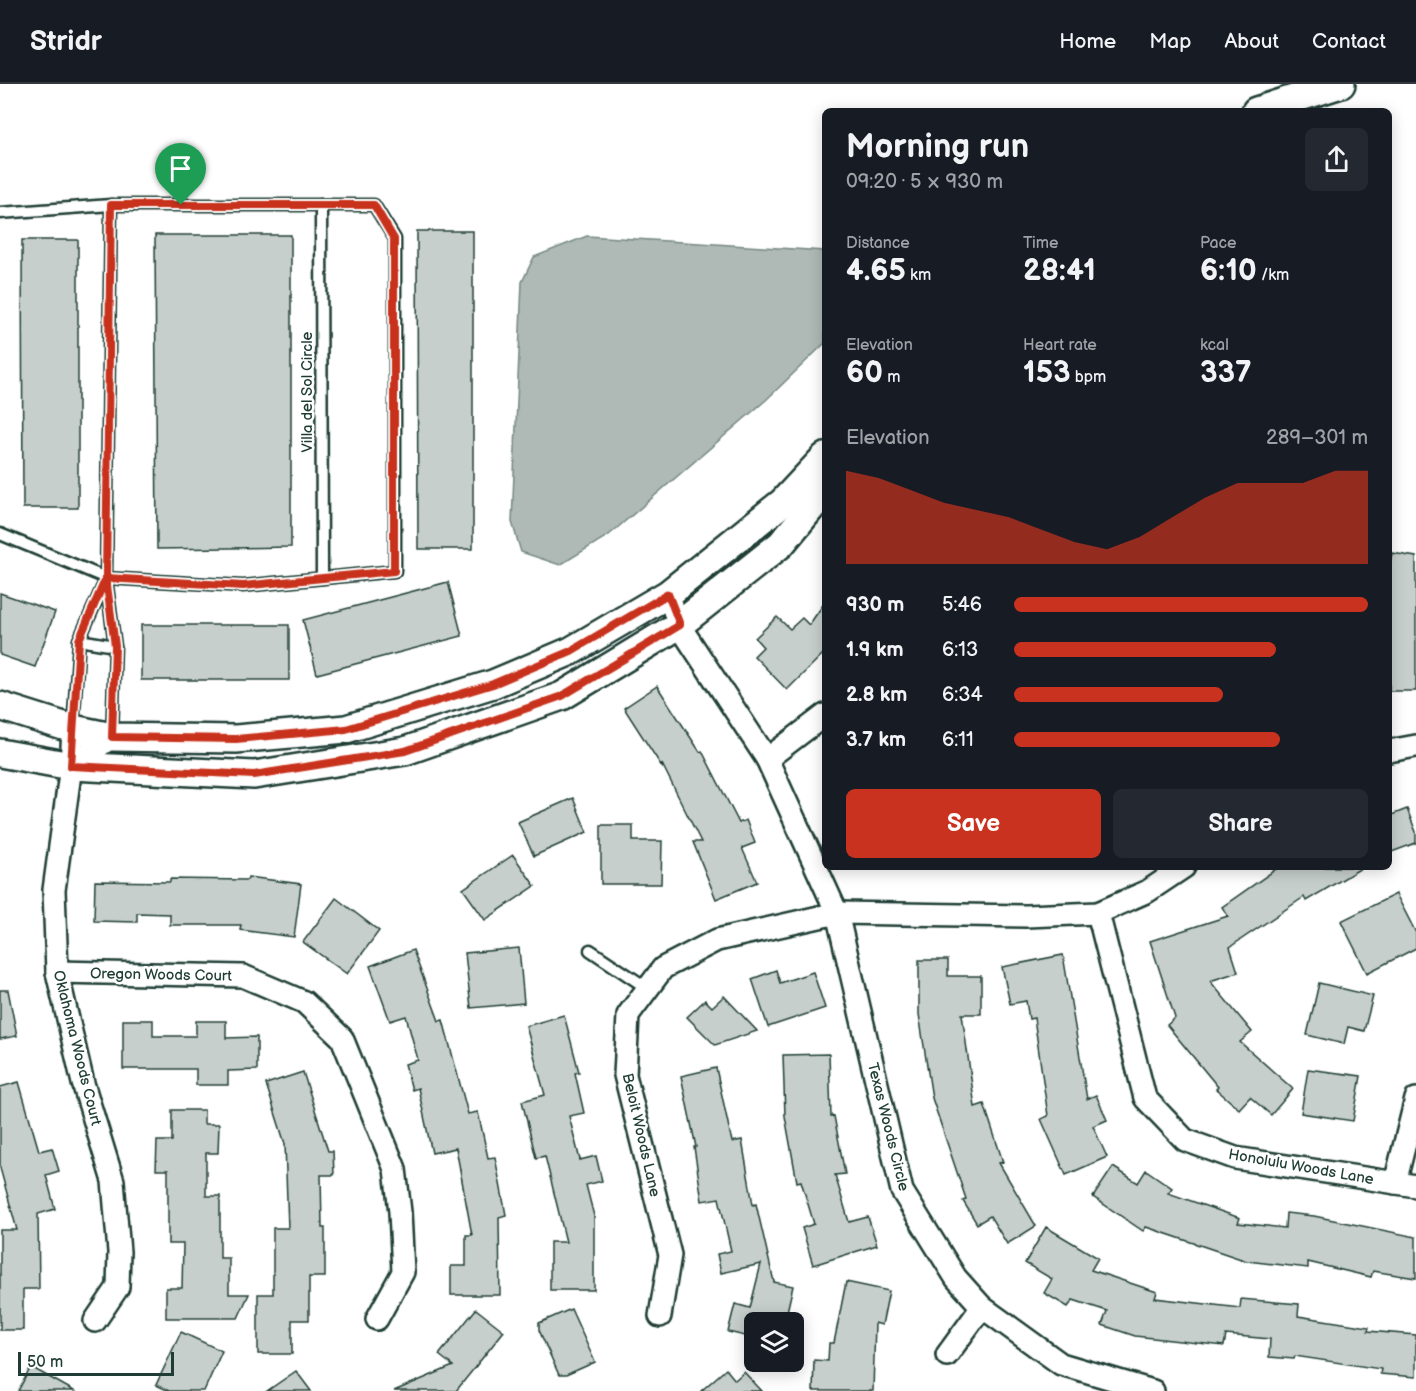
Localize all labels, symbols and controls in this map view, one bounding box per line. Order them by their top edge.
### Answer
text: Stridr [30,25,102,58]
text: Home [1059,29,1116,54]
text: Map [1149,29,1191,54]
text: About [1224,29,1279,54]
text: Contact [1312,29,1386,54]
text: Morning run [846,127,1029,167]
button: share [1305,128,1368,191]
pin [155,143,206,205]
icon: arrive [164,152,197,185]
text: 09:20 · 5 × 930 m [846,170,1003,194]
text: Distance [846,234,910,253]
text: Time [1023,234,1058,253]
text: Pace [1200,234,1236,253]
text: 4.65 [846,253,906,289]
text: 28:41 [1023,253,1096,289]
text: 6:10 [1200,253,1257,289]
text: km [906,266,931,285]
text: /km [1257,266,1289,285]
street label: Villa del Sol Circle [298,331,317,452]
text: Elevation [846,336,913,355]
text: Heart rate [1023,336,1097,355]
text: kcal [1200,336,1229,355]
text: 60 [846,355,883,391]
text: 153 [1023,355,1070,391]
text: 337 [1200,355,1252,391]
text: m [883,368,900,387]
text: bpm [1070,368,1106,387]
text: Elevation [846,426,929,450]
text: 289–301 m [1266,426,1368,450]
text: 930 m [846,593,904,617]
text: 5:46 [942,593,982,617]
text: 1.9 km [846,638,903,662]
text: 6:13 [942,638,978,662]
text: 2.8 km [846,683,907,707]
text: 6:34 [942,683,983,707]
text: 3.7 km [846,728,906,752]
text: 6:11 [942,728,974,752]
button: Save [846,789,1101,858]
button: Share [1113,789,1368,858]
street label: Oregon Woods Court [90,964,233,986]
street label: Oklahoma Woods Court [49,968,106,1128]
street label: Texas Woods Circle [863,1061,913,1193]
street label: Beloit Woods Lane [618,1071,665,1199]
street label: Honolulu Woods Lane [1227,1145,1375,1189]
map controls [744,1312,804,1372]
button: layers [744,1312,804,1372]
scale bar [18,1349,174,1376]
text: 50 m [27,1353,63,1372]

